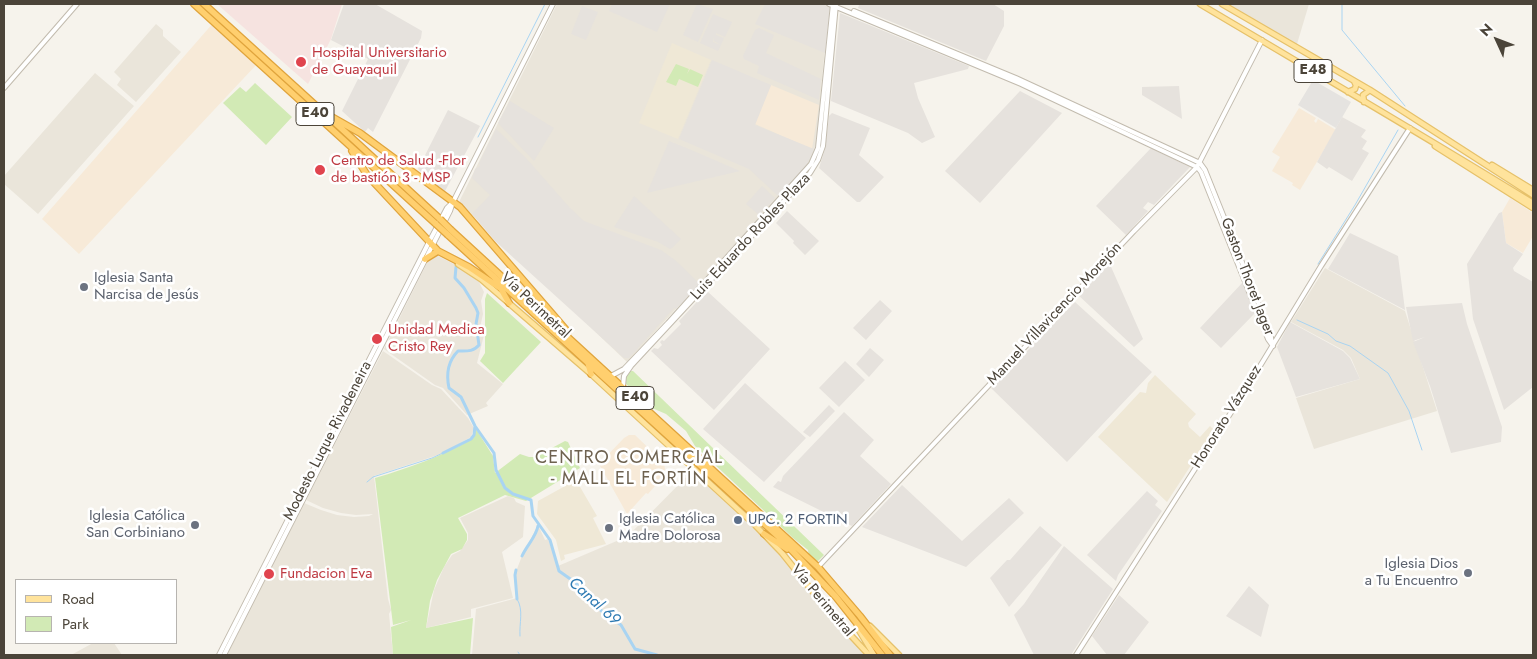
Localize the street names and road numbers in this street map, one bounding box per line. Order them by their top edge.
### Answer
road number: E48 [1294,59,1332,82]
road number: E40 [296,102,334,126]
street label: Luis Eduardo Robles Plaza [688,170,814,304]
street label: Gaston Thoret Jager [1216,215,1278,339]
street label: Manuel Villavicencio Morejón [984,239,1126,389]
street label: Vía Perimetral [496,269,574,343]
street label: Modesto Luque Rivadeneira [280,358,376,524]
street label: Honorato Vázquez [1188,362,1266,472]
road number: E40 [616,386,654,409]
street label: Vía Perimetral [787,561,857,641]

